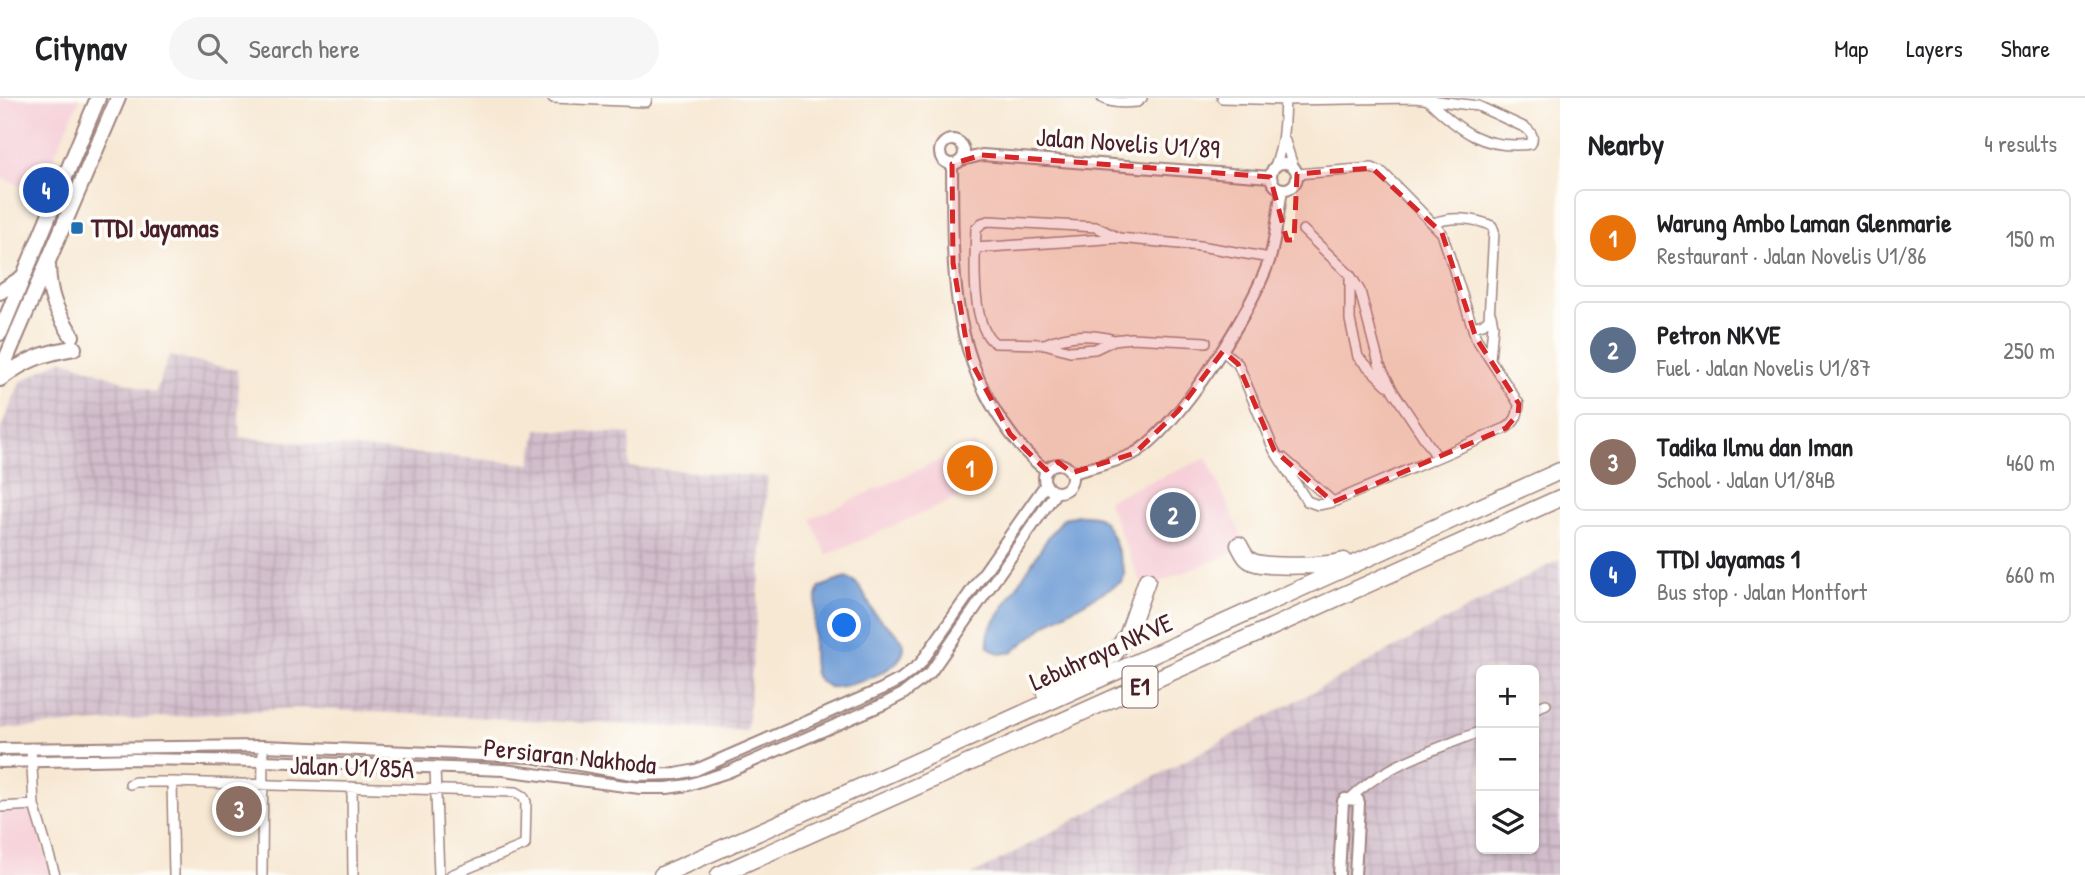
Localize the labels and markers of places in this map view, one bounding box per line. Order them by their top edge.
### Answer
pin: 4 [23,164,69,216]
place label: TTDI Jayamas [90,210,219,246]
marker: TTDI Jayamas [69,220,85,236]
pin: 1 [947,442,993,494]
pin: 2 [1150,489,1196,541]
pin: 3 [216,783,262,835]

